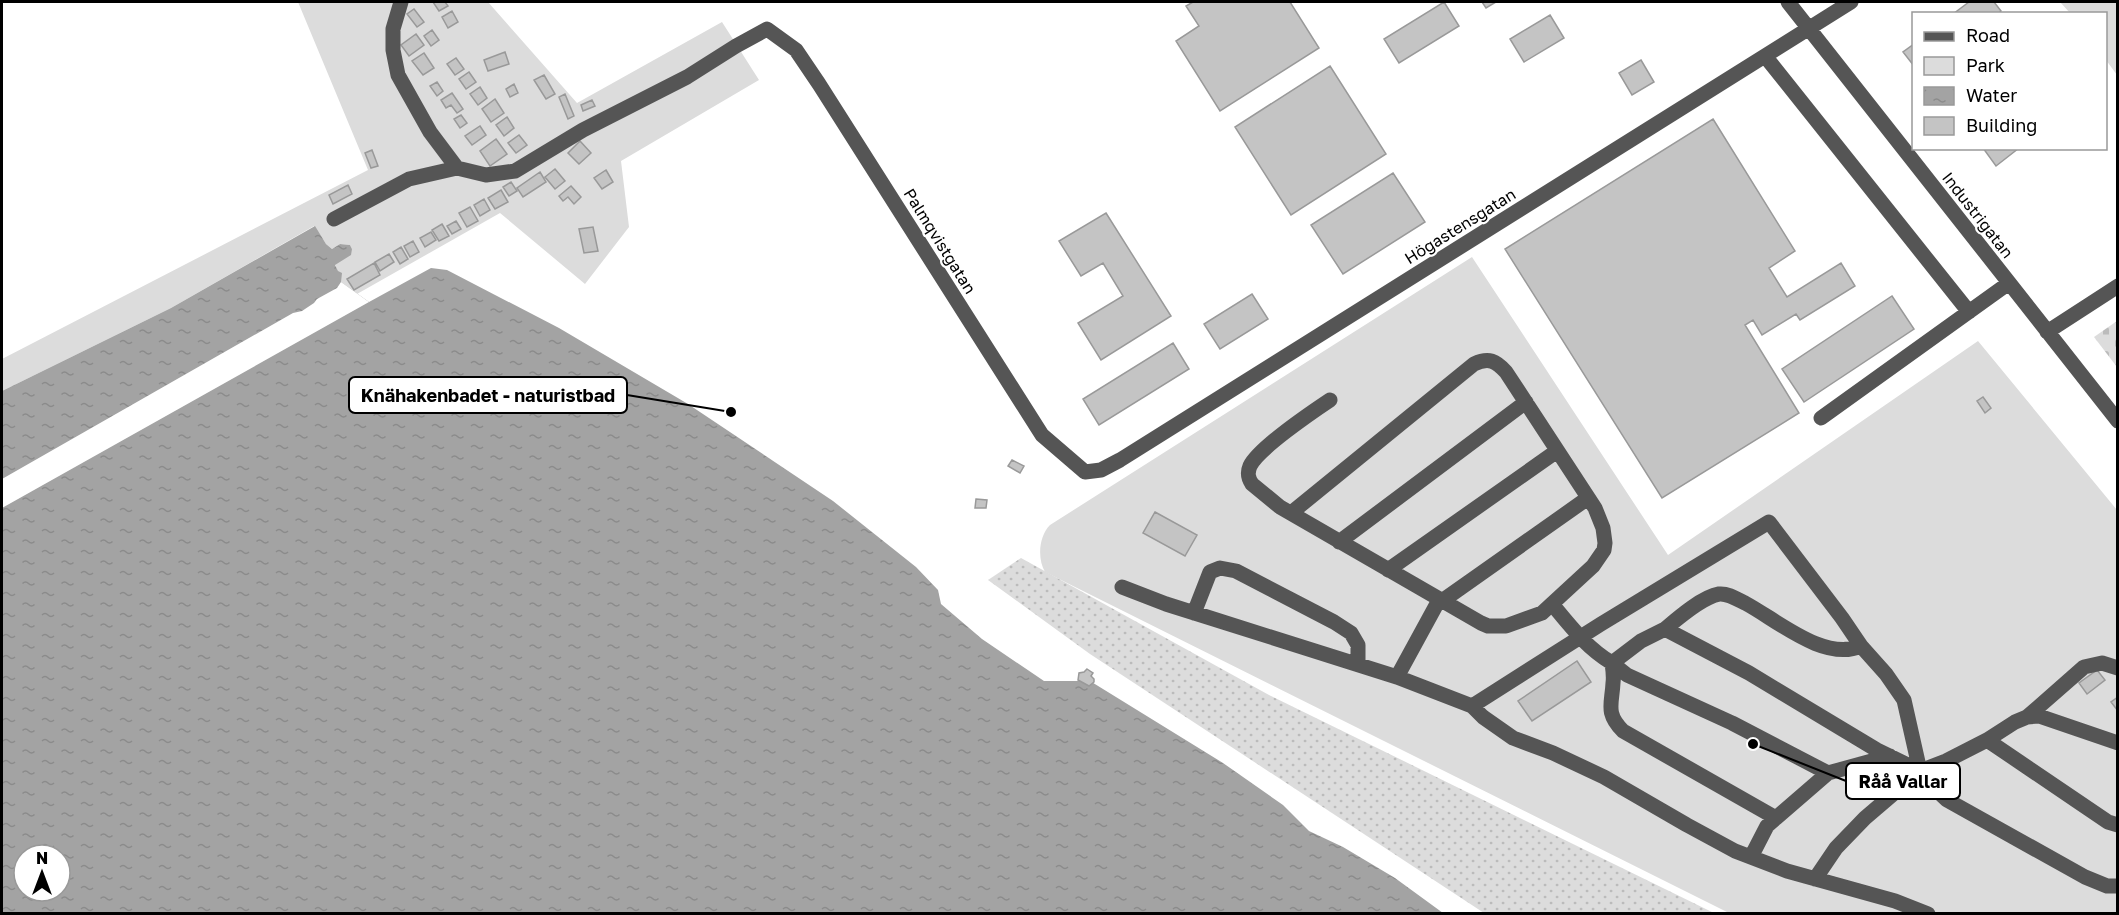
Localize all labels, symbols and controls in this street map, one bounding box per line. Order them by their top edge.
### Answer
legend [1912,12,2107,150]
text: Road [1966,24,2010,46]
text: Park [1966,54,2005,76]
text: Water [1966,84,2017,106]
text: Building [1966,114,2037,136]
street label: Industrigatan [1938,168,2018,262]
street label: Högastensgatan [1401,184,1519,268]
street label: Palmqvistgatan [900,185,980,297]
callout: Knähakenbadet - naturistbad [349,377,627,413]
text: Knähakenbadet - naturistbad [361,384,615,406]
callout: Råå Vallar [1846,763,1960,799]
text: Råå Vallar [1858,770,1948,792]
north arrow [12,843,72,903]
text: N [36,848,48,868]

